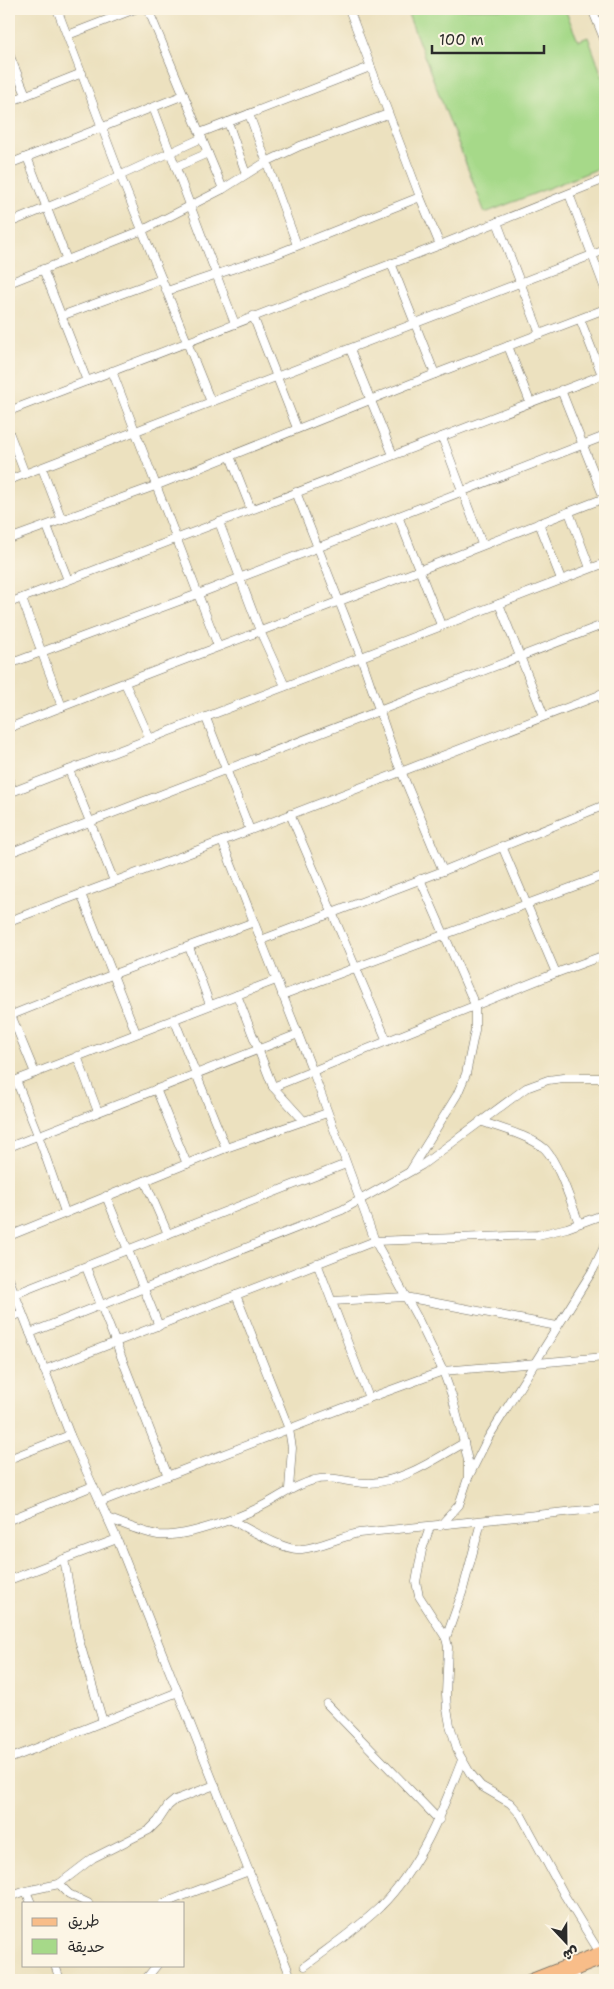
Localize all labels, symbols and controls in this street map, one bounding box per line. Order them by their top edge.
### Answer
scale bar [432,22,544,54]
text: 100 m [439,30,484,50]
legend [22,1902,185,1966]
text: طريق [68,1911,100,1931]
north arrow [542,1916,592,1966]
text: حديقة [68,1937,105,1957]
text: ش [560,1943,581,1965]

